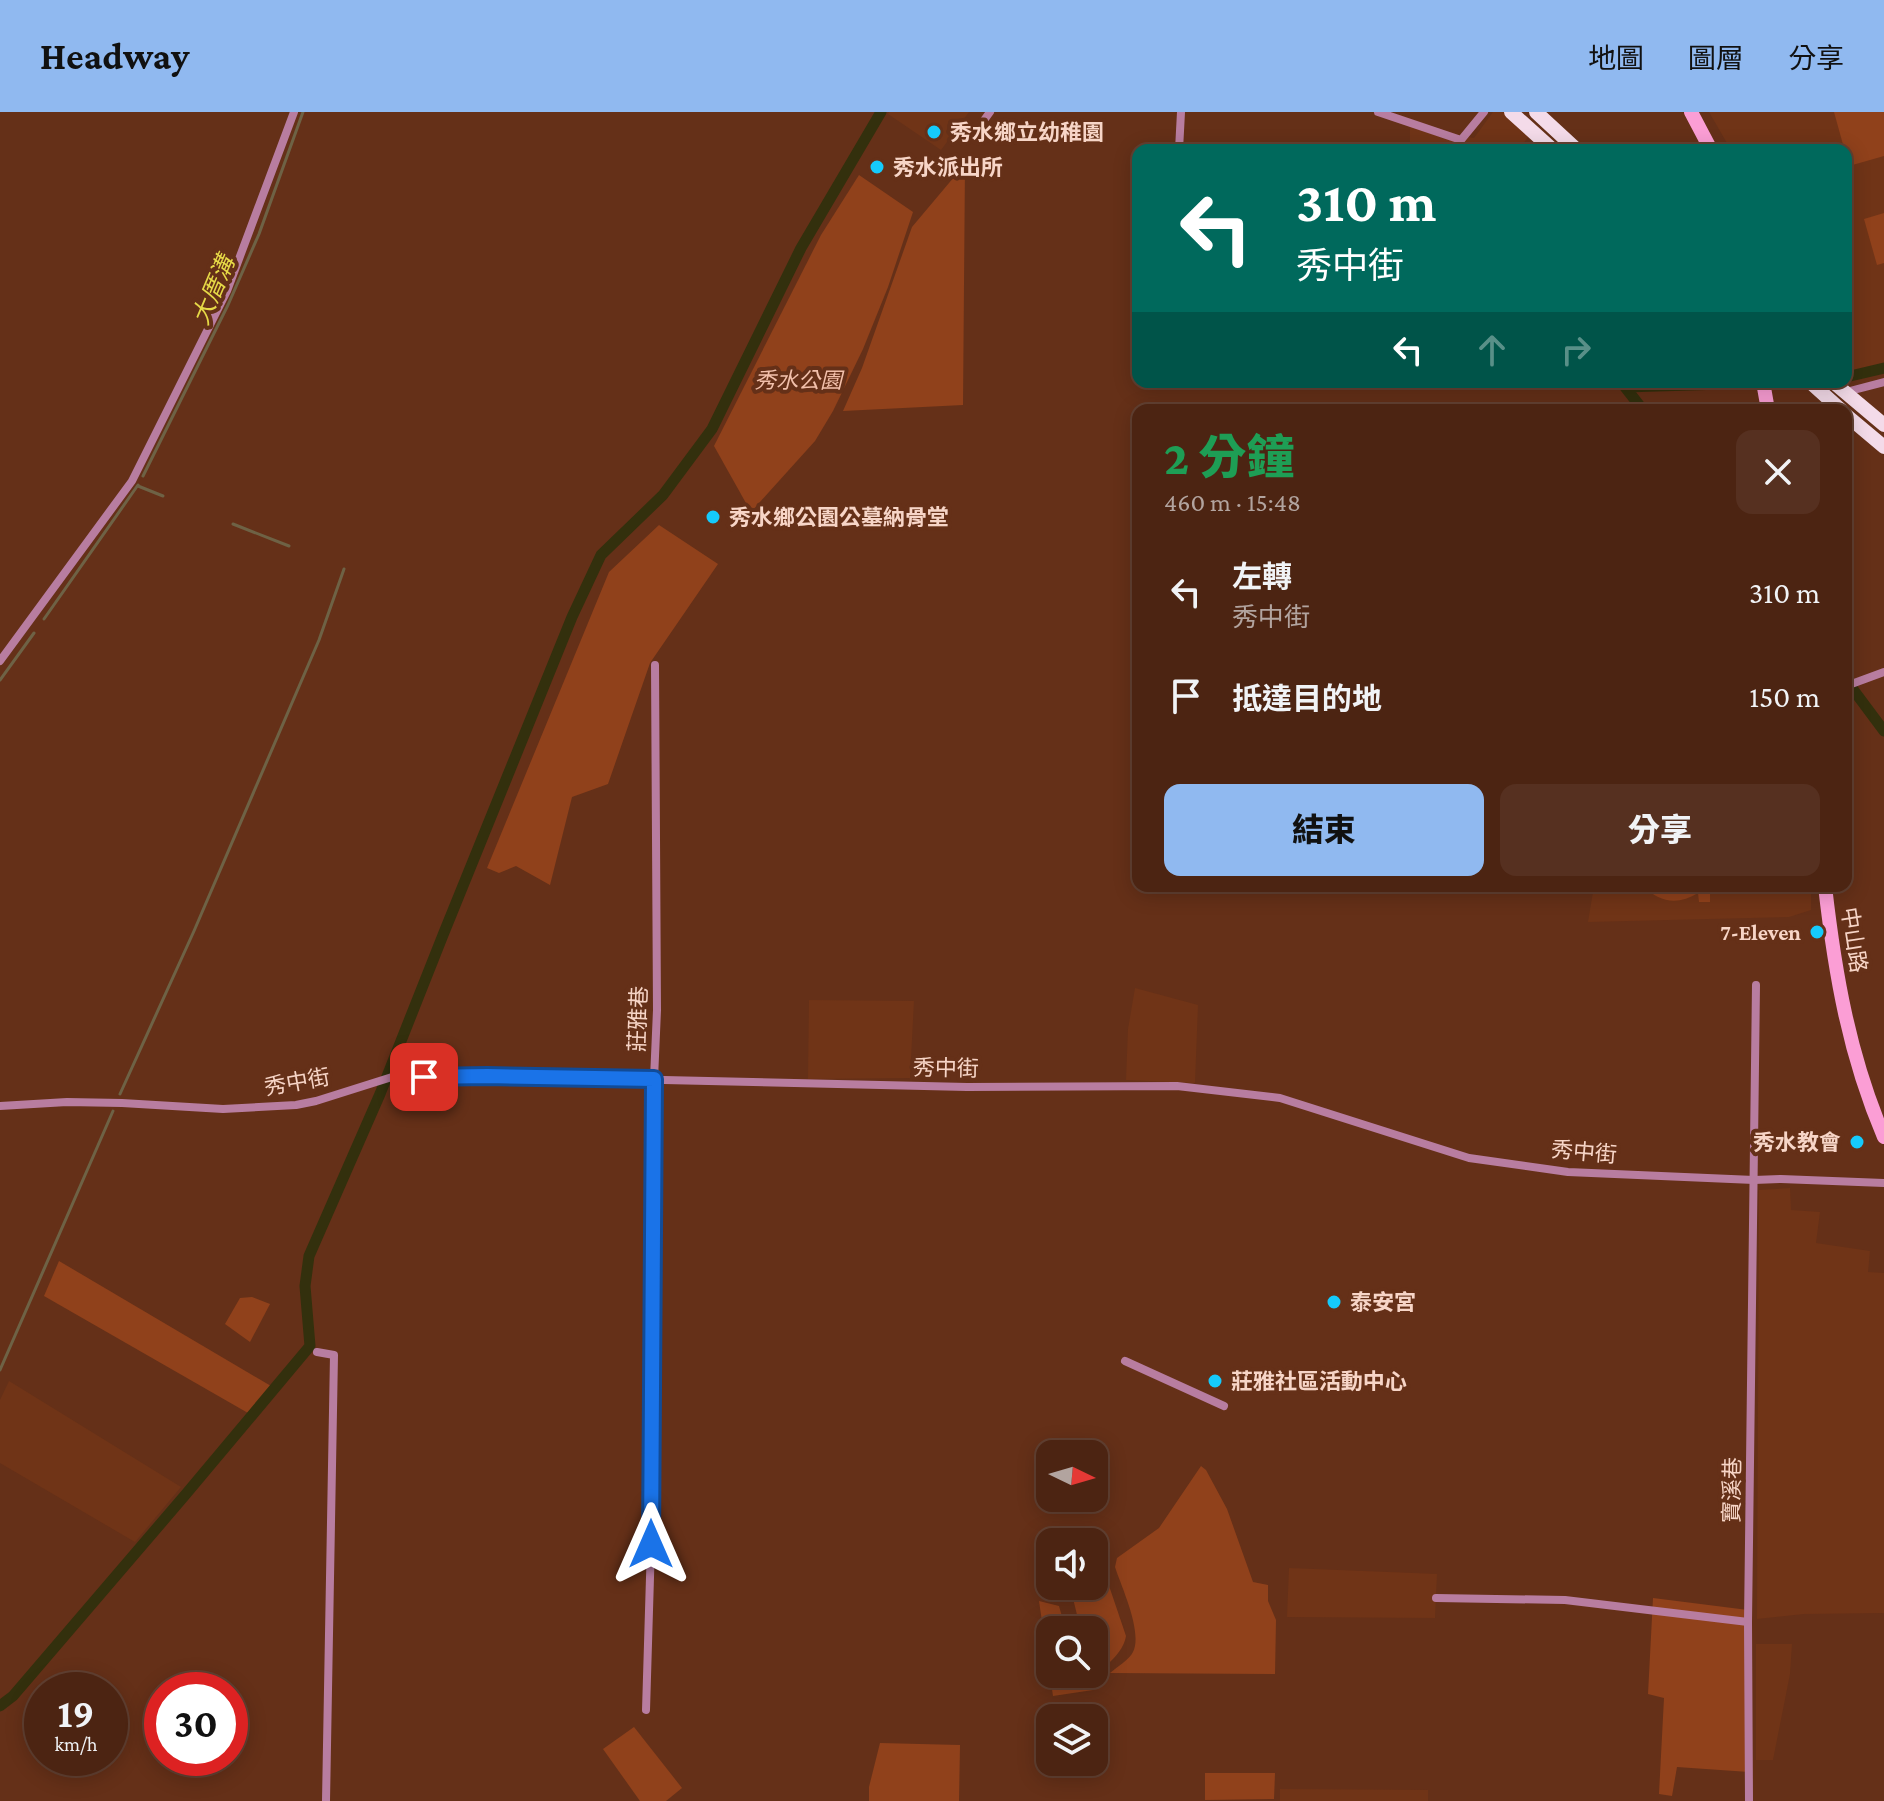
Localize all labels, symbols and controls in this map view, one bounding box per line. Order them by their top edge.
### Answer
text: Headway [40,35,190,77]
text: 地圖 [1588,43,1644,74]
text: 圖層 [1688,43,1744,74]
text: 分享 [1788,43,1844,74]
place label: 秀水鄉立幼稚園 [950,120,1104,145]
marker: 秀水鄉立幼稚園 [925,123,943,141]
place label: 秀水派出所 [893,155,1003,180]
marker: 秀水派出所 [868,158,886,176]
text: 310 m [1296,171,1437,233]
icon: left [1164,176,1268,280]
text: 秀中街 [1296,246,1404,286]
water label: 大厝溝 [187,249,241,328]
icon: left [1386,328,1430,372]
icon: ahead [1470,328,1514,372]
icon: right [1554,328,1598,372]
park label: 秀水公園 [754,368,845,393]
button: close [1736,430,1820,514]
text: 2 分鐘 [1164,431,1294,484]
text: 460 m · 15:48 [1164,488,1301,517]
place label: 秀水鄉公園公墓納骨堂 [729,505,949,530]
marker: 秀水鄉公園公墓納骨堂 [704,508,722,526]
text: 左轉 [1232,560,1292,593]
icon: left [1164,570,1208,614]
text: 310 m [1749,576,1820,609]
text: 秀中街 [1232,603,1310,632]
icon: arrive [1164,674,1208,718]
text: 150 m [1749,680,1820,713]
text: 抵達目的地 [1232,682,1382,715]
button: 結束 [1164,784,1484,876]
button: 分享 [1500,784,1820,876]
street label: 中山路 [1836,905,1872,975]
place label: 7-Eleven [1720,920,1801,945]
marker: 7-Eleven [1808,923,1826,941]
street label: 莊雅巷 [624,986,652,1052]
pin [390,1043,458,1111]
icon: arrive [402,1055,446,1099]
street label: 秀中街 [913,1055,979,1081]
street label: 秀中街 [262,1064,332,1100]
place label: 秀水教會 [1753,1130,1841,1155]
marker: 秀水教會 [1848,1133,1866,1151]
street label: 秀中街 [1550,1137,1618,1167]
place label: 泰安宮 [1350,1290,1416,1315]
marker: 泰安宮 [1325,1293,1343,1311]
place label: 莊雅社區活動中心 [1231,1369,1407,1394]
marker: 莊雅社區活動中心 [1206,1372,1224,1390]
north arrow [1036,1440,1108,1512]
map controls [1036,1440,1108,1776]
street label: 寶溪巷 [1719,1457,1745,1523]
position arrow [609,1502,693,1586]
button: sound [1036,1528,1108,1600]
button: search [1036,1616,1108,1688]
speed limit sign: 30 [144,1672,248,1776]
text: 19 [58,1691,94,1736]
button: layers [1036,1704,1108,1776]
text: km/h [54,1733,98,1755]

